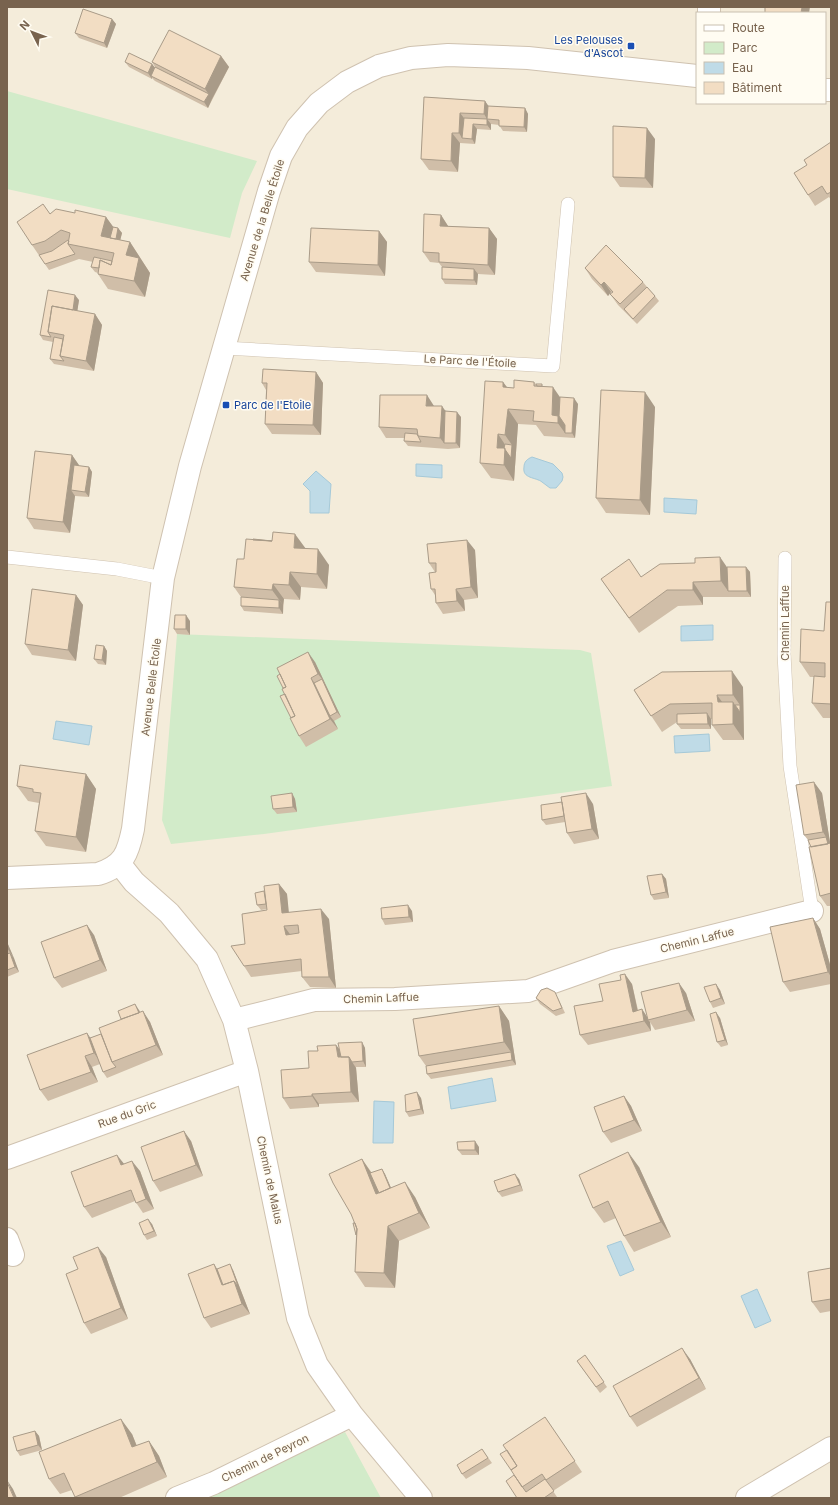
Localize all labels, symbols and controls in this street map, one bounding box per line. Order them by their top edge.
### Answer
north arrow [12,12,52,52]
legend [696,12,826,104]
text: N [17,18,33,33]
text: Route [732,20,765,35]
place label: Les Pelouses d'Ascot [554,33,623,60]
text: Parc [732,40,758,55]
marker: Les Pelouses d'Ascot [626,41,636,51]
text: Eau [732,60,753,75]
text: Bâtiment [732,80,782,95]
street label: Avenue de la Belle Étoile [237,157,287,283]
street label: Le Parc de l'Étoile [423,352,517,370]
place label: Parc de l'Etoile [234,398,311,412]
marker: Parc de l'Etoile [221,400,231,410]
street label: Chemin Laffue [778,585,792,661]
street label: Avenue Belle Étoile [138,637,164,737]
street label: Chemin Laffue [658,924,736,956]
street label: Chemin Laffue [343,990,419,1006]
street label: Rue du Gric [96,1097,158,1131]
street label: Chemin de Malus [254,1134,286,1226]
street label: Chemin de Peyron [219,1431,311,1485]

